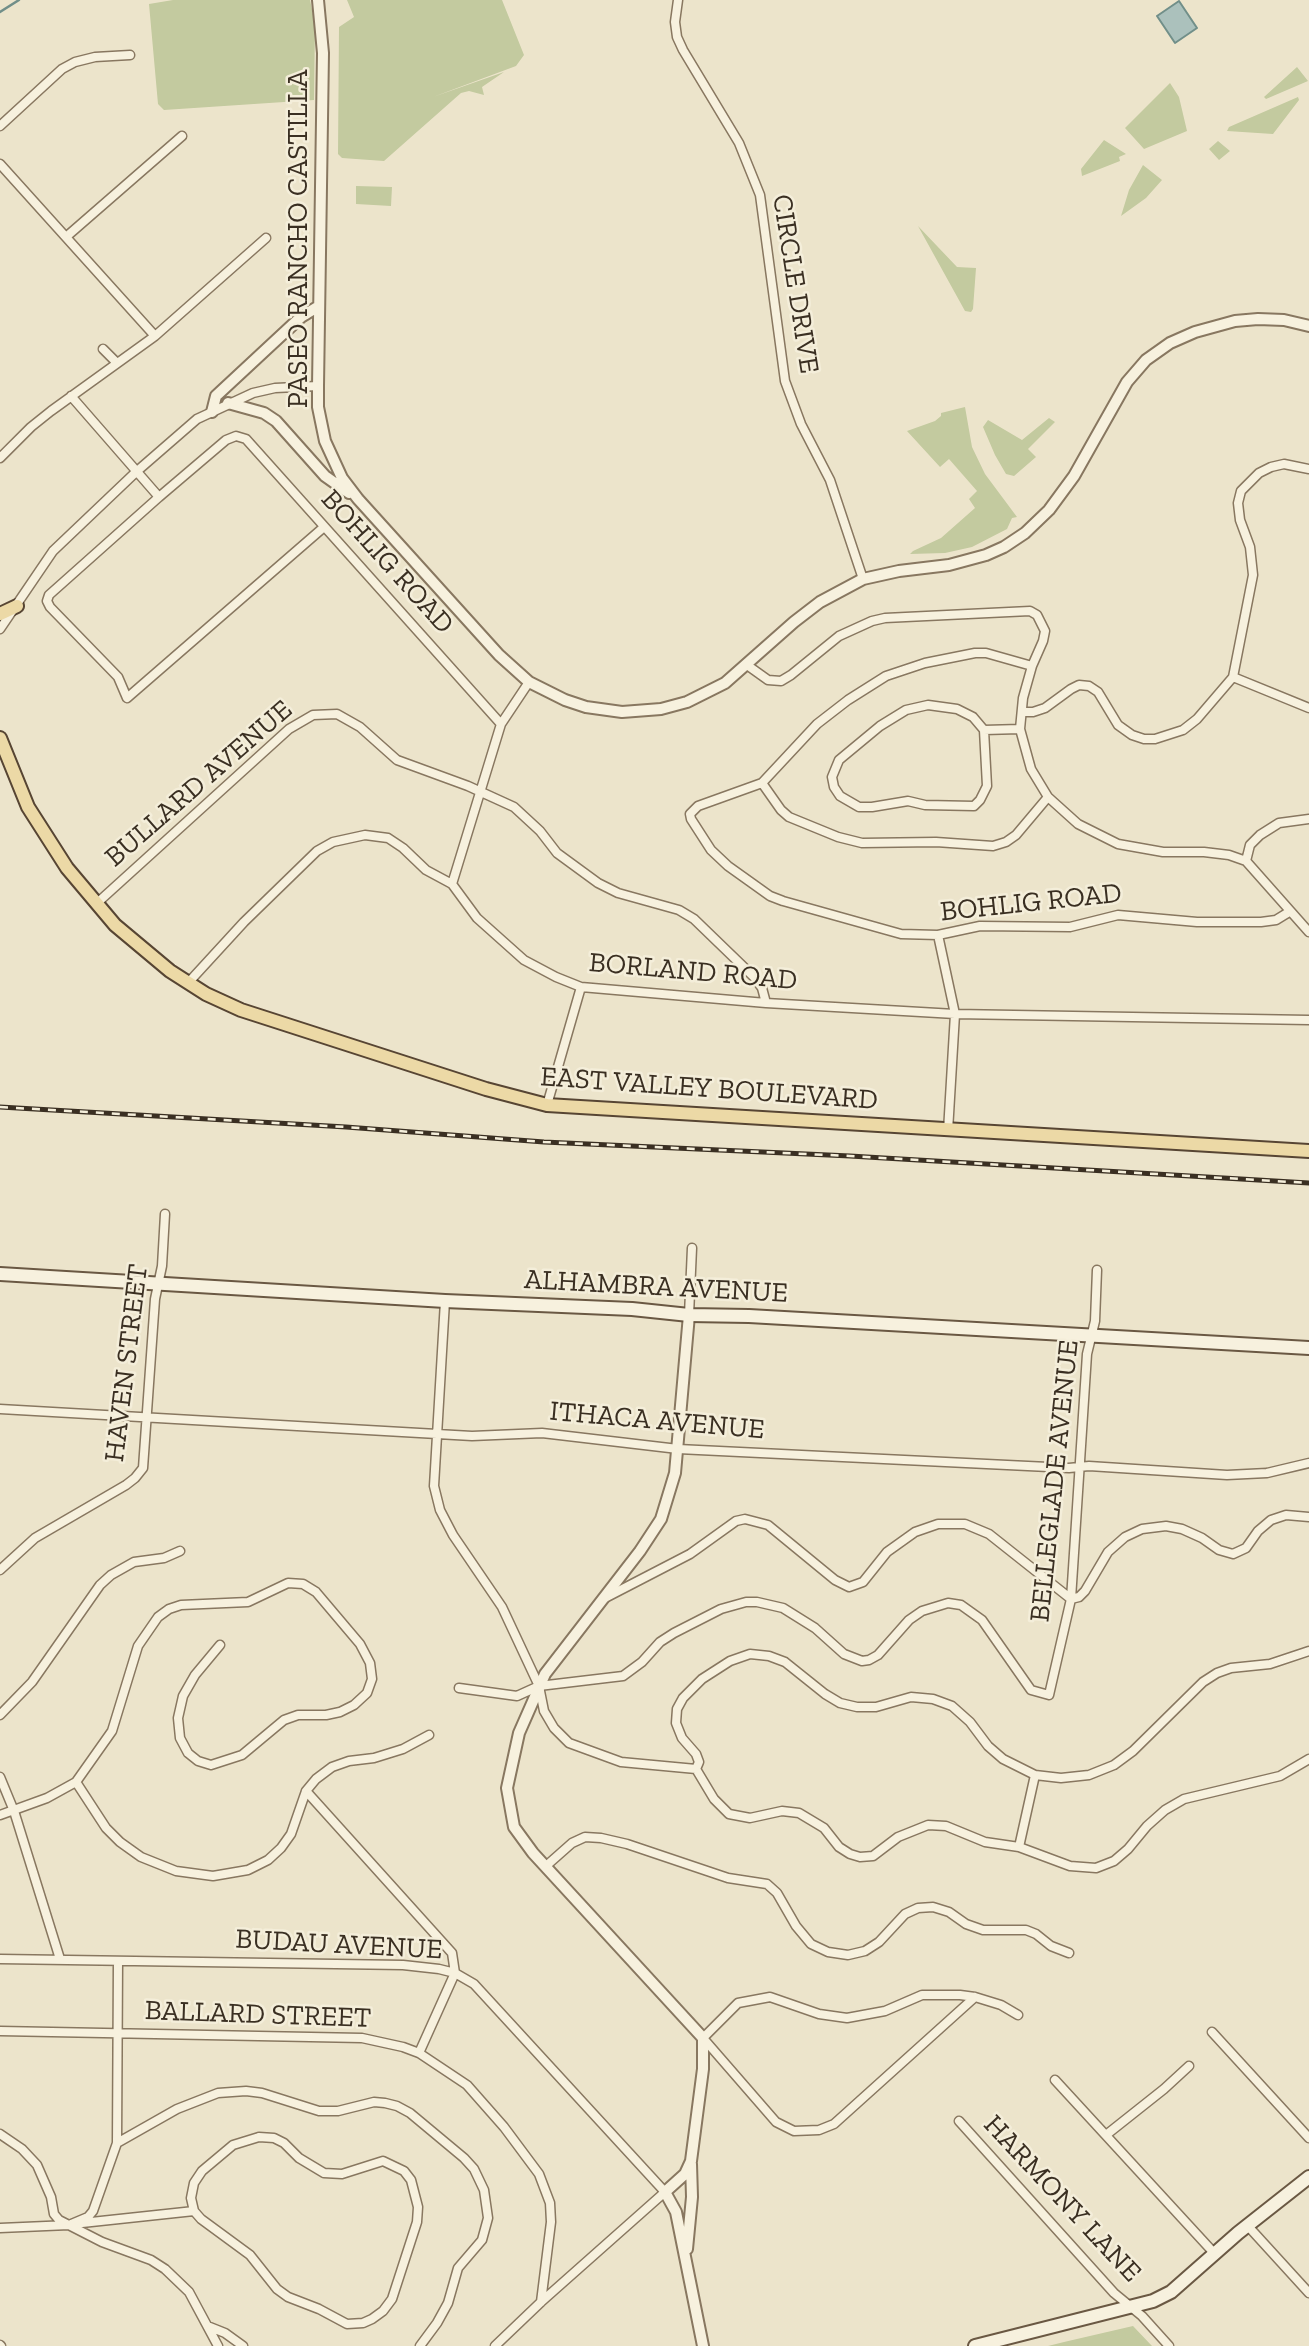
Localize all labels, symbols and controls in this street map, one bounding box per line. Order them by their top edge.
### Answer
street label: PASEO RANCHO CASTILLA [282,70,316,408]
street label: CIRCLE DRIVE [764,192,826,376]
street label: BOHLIG ROAD [314,483,460,641]
street label: BULLARD AVENUE [99,694,299,874]
street label: BOHLIG ROAD [939,877,1123,929]
street label: BORLAND ROAD [587,946,799,998]
street label: EAST VALLEY BOULEVARD [539,1060,879,1118]
street label: HAVEN STREET [98,1262,156,1464]
street label: ALHAMBRA AVENUE [523,1263,789,1311]
street label: BELLEGLADE AVENUE [1023,1338,1087,1624]
street label: ITHACA AVENUE [548,1395,766,1447]
street label: BUDAU AVENUE [235,1923,443,1967]
street label: BALLARD STREET [144,1994,372,2036]
street label: HARMONY LANE [976,2109,1148,2289]

